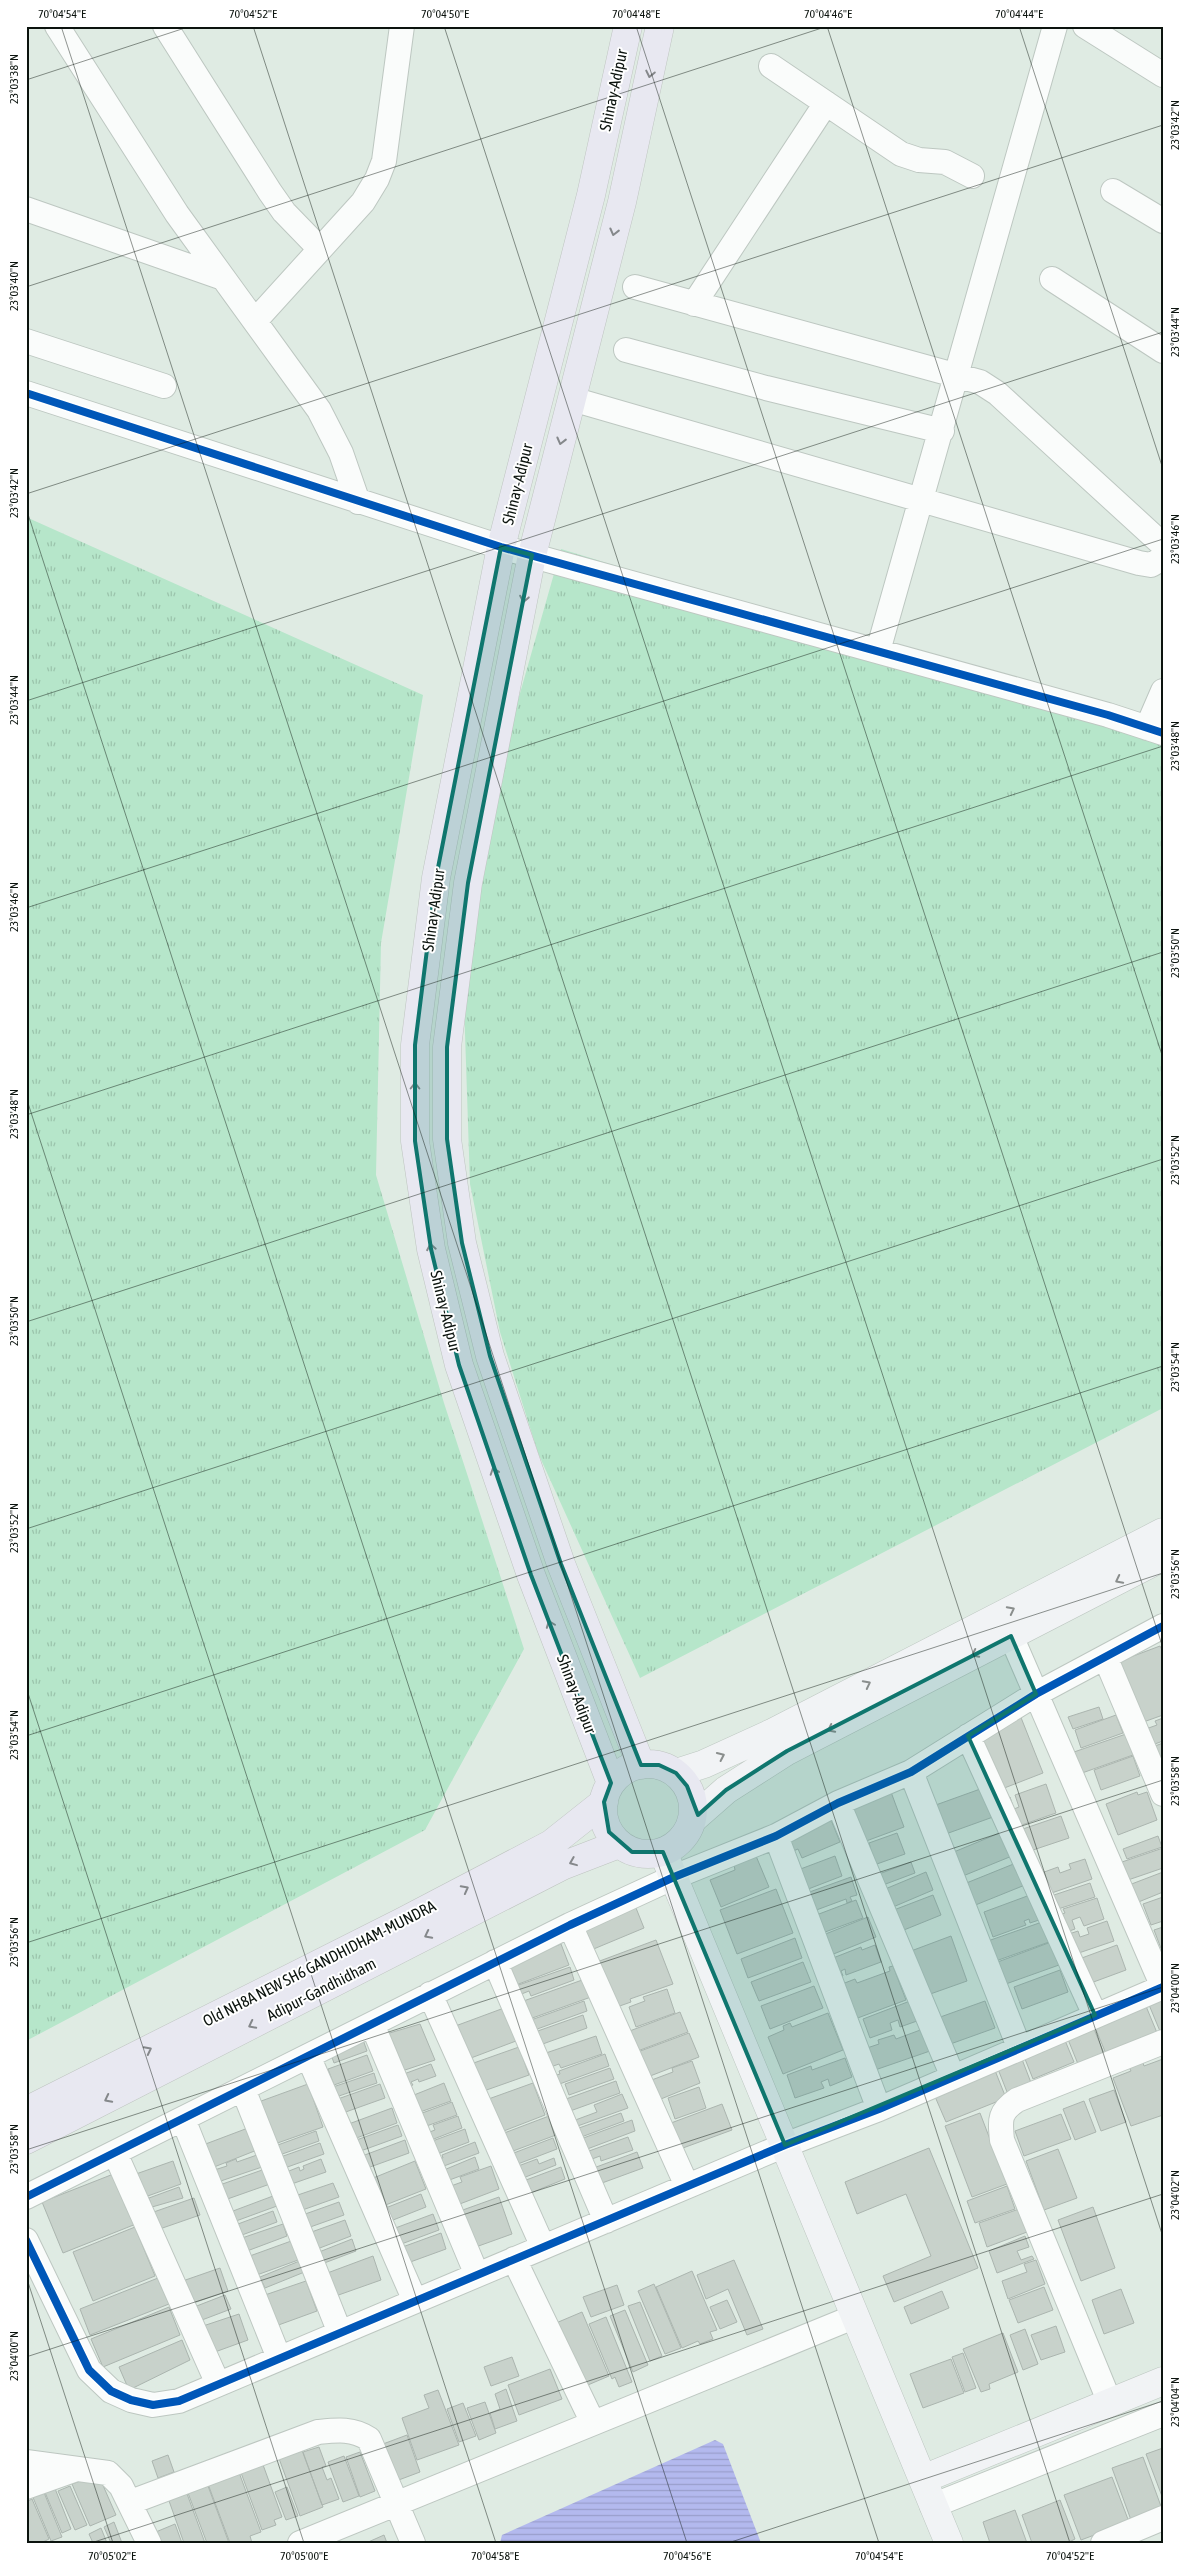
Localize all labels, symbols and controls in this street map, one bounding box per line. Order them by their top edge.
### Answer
text: 70°04'54"E [38,7,86,21]
text: 70°04'52"E [229,7,277,21]
text: 70°04'50"E [421,7,469,21]
text: 70°04'48"E [612,7,660,21]
text: 70°04'46"E [804,7,852,21]
text: 70°04'44"E [995,7,1043,21]
street label: Shinay-Adipur [596,47,631,133]
text: 23°03'38"N [7,54,21,104]
one-way arrow [645,69,656,78]
text: 23°03'42"N [1168,100,1182,150]
one-way arrow [609,228,620,237]
text: 23°03'40"N [7,261,21,311]
text: 23°03'44"N [1168,307,1182,357]
one-way arrow [556,436,567,445]
street label: Shinay-Adipur [498,441,537,527]
text: 23°03'42"N [7,468,21,518]
text: 23°03'46"N [1168,514,1182,564]
one-way arrow [519,594,529,603]
text: 23°03'44"N [7,675,21,725]
text: 23°03'48"N [1168,721,1182,771]
street label: Shinay-Adipur [418,867,449,953]
text: 23°03'46"N [7,882,21,932]
text: 23°03'50"N [1168,928,1182,978]
one-way arrow [410,1082,420,1090]
text: 23°03'48"N [7,1089,21,1139]
text: 23°03'52"N [1168,1135,1182,1185]
one-way arrow [426,1243,436,1252]
street label: Shinay-Adipur [426,1269,465,1354]
text: 23°03'50"N [7,1296,21,1346]
text: 23°03'54"N [1168,1342,1182,1392]
one-way arrow [490,1467,500,1476]
text: 23°03'52"N [7,1503,21,1553]
text: 23°03'56"N [1168,1549,1182,1599]
one-way arrow [1116,1574,1125,1584]
one-way arrow [1006,1606,1015,1616]
one-way arrow [546,1620,556,1628]
one-way arrow [971,1648,980,1658]
street label: Shinay-Adipur [553,1652,600,1737]
one-way arrow [862,1680,871,1690]
text: 23°03'54"N [7,1710,21,1760]
one-way arrow [827,1723,836,1733]
one-way arrow [716,1752,725,1763]
text: 23°03'58"N [1168,1756,1182,1806]
one-way arrow [569,1856,578,1866]
one-way arrow [460,1885,469,1895]
street label: Old NH8A NEW SH6 GANDHIDHAM-MUNDRA [200,1896,438,2030]
text: 23°03'56"N [7,1917,21,1967]
one-way arrow [424,1929,433,1939]
street label: Adipur-Gandhidham [263,1954,379,2025]
text: 23°04'00"N [1168,1963,1182,2013]
one-way arrow [248,2018,257,2029]
one-way arrow [143,2046,152,2056]
one-way arrow [104,2093,113,2103]
text: 23°03'58"N [7,2124,21,2174]
text: 23°04'02"N [1168,2170,1182,2220]
text: 23°04'00"N [7,2331,21,2381]
text: 23°04'04"N [1168,2377,1182,2427]
text: 70°05'02"E [88,2549,136,2563]
text: 70°05'00"E [280,2549,328,2563]
text: 70°04'58"E [471,2549,519,2563]
text: 70°04'56"E [663,2549,711,2563]
text: 70°04'54"E [855,2549,903,2563]
text: 70°04'52"E [1046,2549,1094,2563]

